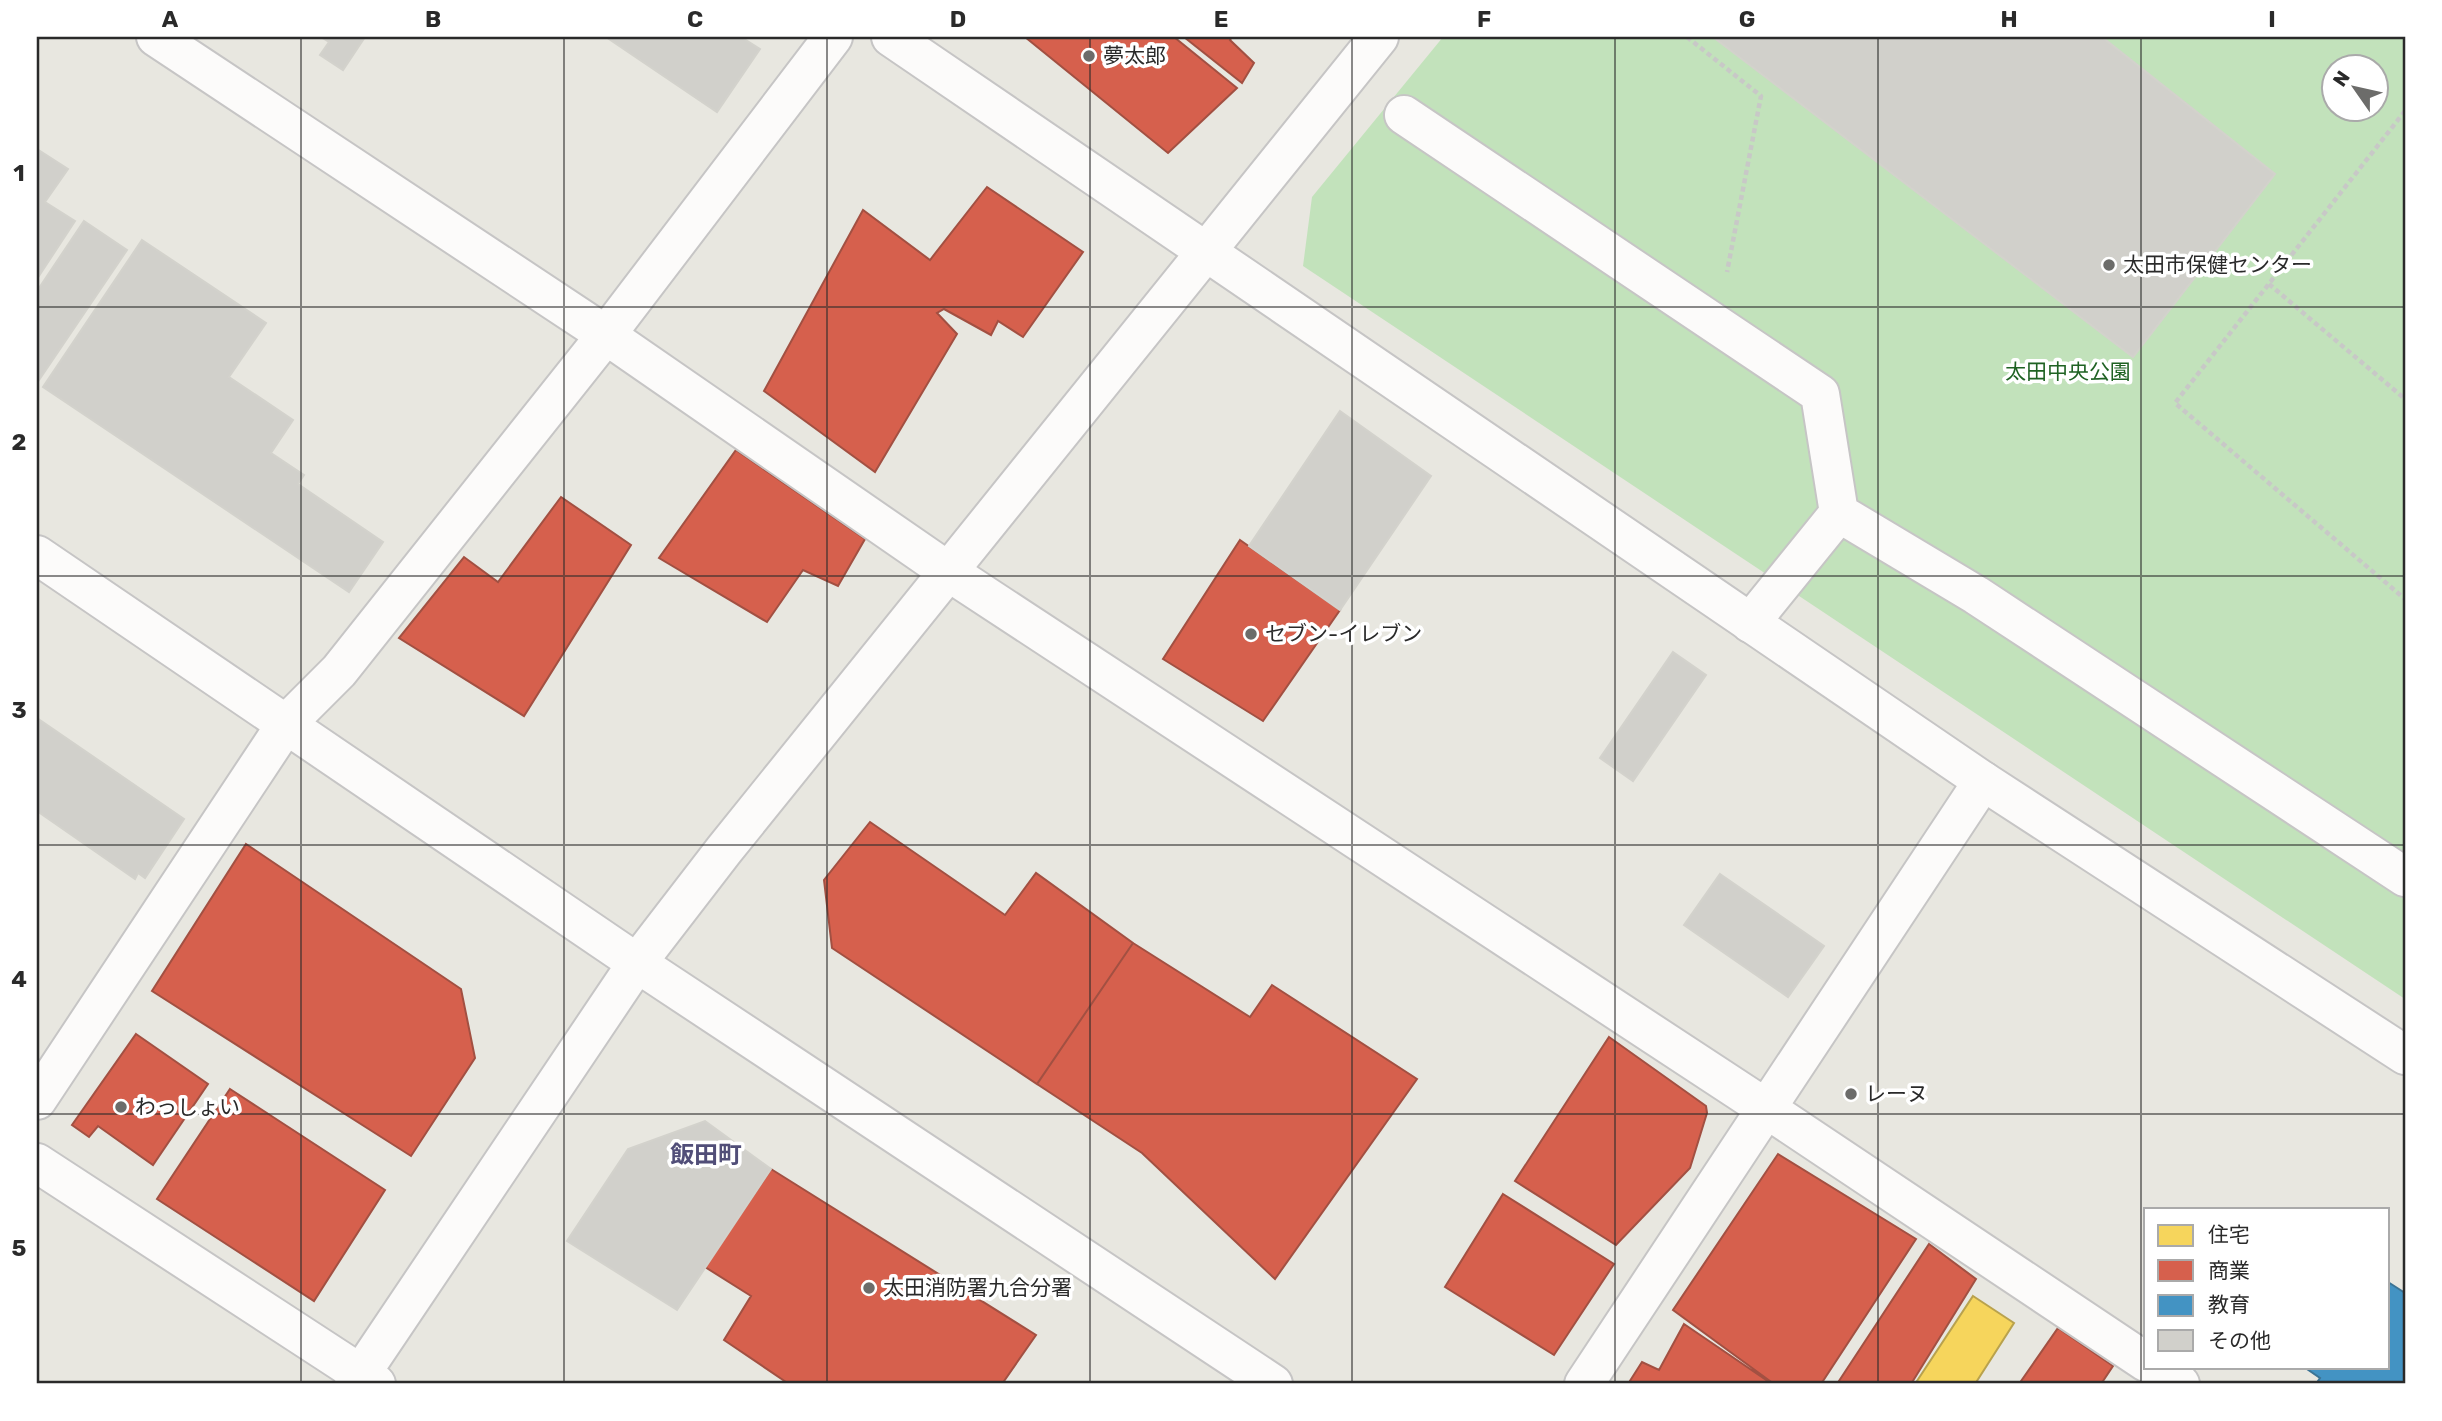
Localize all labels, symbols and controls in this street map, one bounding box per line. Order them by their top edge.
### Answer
text: A [162,5,179,33]
text: B [425,5,441,33]
text: C [687,5,703,33]
text: D [950,5,966,33]
text: E [1214,5,1228,33]
text: F [1477,5,1491,33]
text: G [1739,5,1755,33]
text: H [2000,5,2018,33]
text: I [2268,5,2276,33]
place label: 夢太郎 [1103,43,1166,68]
marker: 夢太郎 [1081,48,1097,64]
north arrow [2320,52,2390,122]
text: N [2328,67,2355,91]
text: 1 [13,159,25,187]
place label: 太田市保健センター [2123,252,2312,277]
marker: 太田市保健センター [2101,257,2117,273]
park label: 太田中央公園 [2005,359,2131,384]
text: 2 [12,428,26,456]
place label: セブン-イレブン [1265,621,1422,646]
marker: セブン-イレブン [1243,626,1259,642]
text: 3 [11,696,27,724]
text: 4 [11,965,27,993]
place label: レーヌ [1865,1081,1928,1106]
marker: レーヌ [1843,1086,1859,1102]
place label: わっしょい [135,1094,240,1119]
marker: わっしょい [113,1099,129,1115]
district label: 飯田町 [670,1141,742,1169]
legend [2144,1208,2390,1368]
text: 住宅 [2208,1222,2250,1247]
text: 5 [12,1234,27,1262]
text: 商業 [2208,1258,2250,1283]
place label: 太田消防署九合分署 [883,1275,1072,1300]
marker: 太田消防署九合分署 [861,1280,877,1296]
text: 教育 [2208,1292,2250,1317]
text: その他 [2208,1328,2271,1353]

